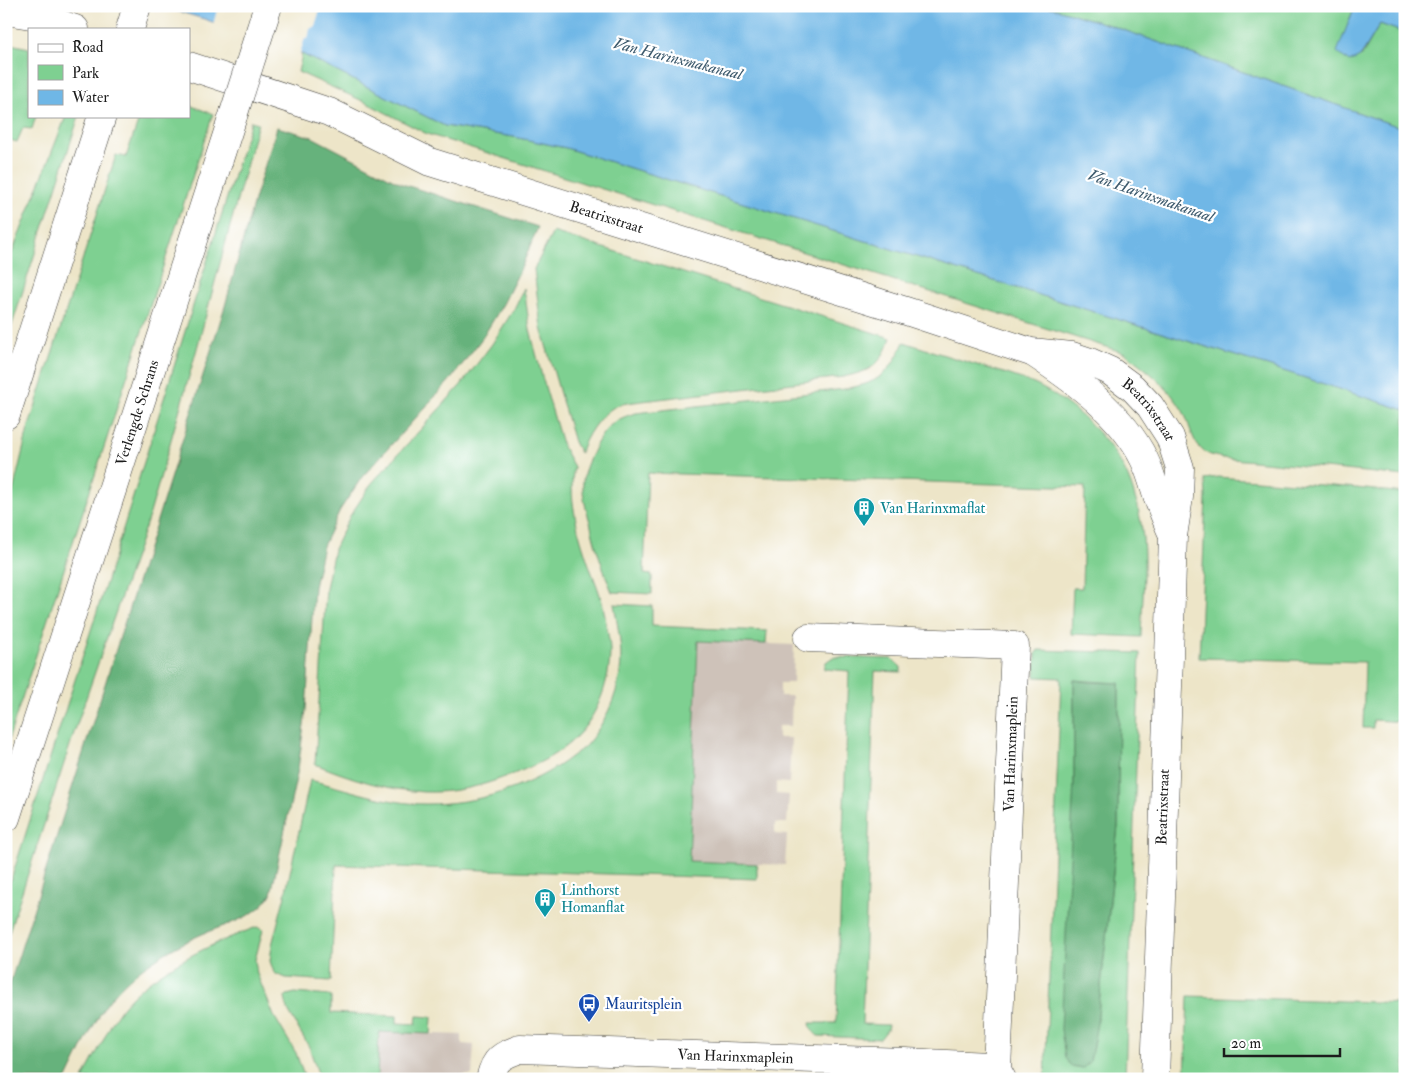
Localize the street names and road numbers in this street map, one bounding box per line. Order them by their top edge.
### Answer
street label: Beatrixstraat [567,197,646,238]
street label: Verlengde Schrans [111,357,163,468]
street label: Beatrixstraat [1118,374,1180,443]
street label: Van Harinxmaplein [999,695,1024,812]
street label: Beatrixstraat [1152,768,1174,845]
street label: Van Harinxmaplein [677,1045,794,1068]

